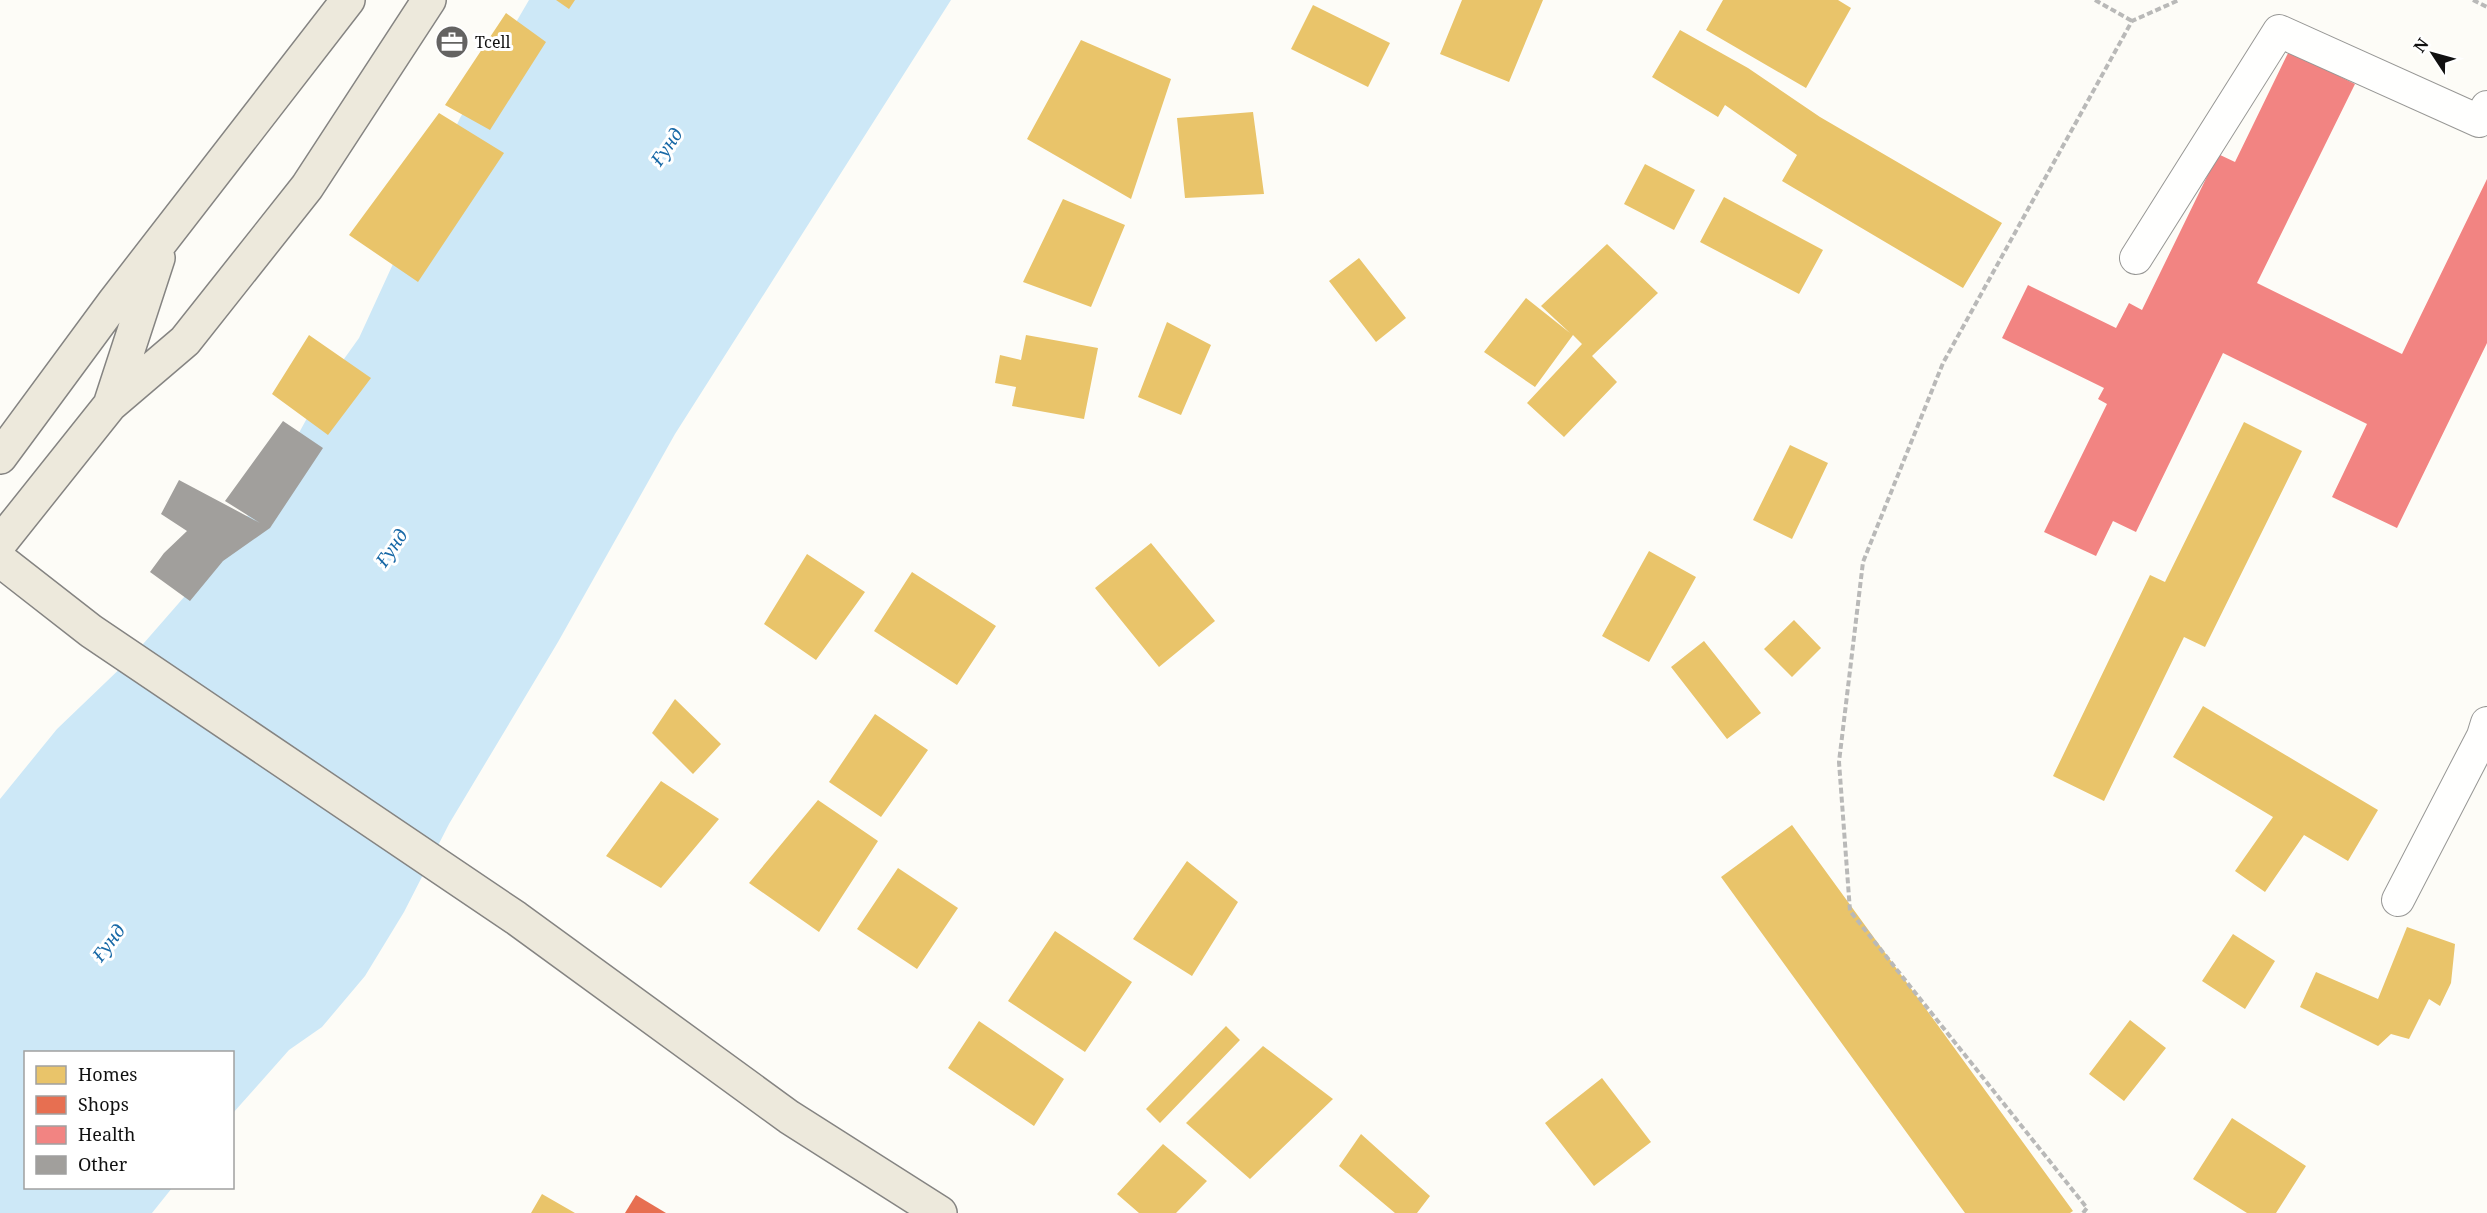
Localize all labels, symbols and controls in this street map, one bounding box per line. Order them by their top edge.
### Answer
office icon: Tcell [434,24,470,60]
north arrow [2403,24,2463,84]
place label: Tcell [475,31,510,53]
text: N [2408,33,2434,57]
water label: Ғунд [644,123,688,171]
water label: Ғунд [369,524,413,572]
water label: Ғунд [86,919,130,967]
legend [24,1051,234,1189]
text: Homes [78,1062,137,1086]
text: Shops [78,1092,129,1116]
text: Health [78,1122,135,1146]
text: Other [78,1152,128,1176]

